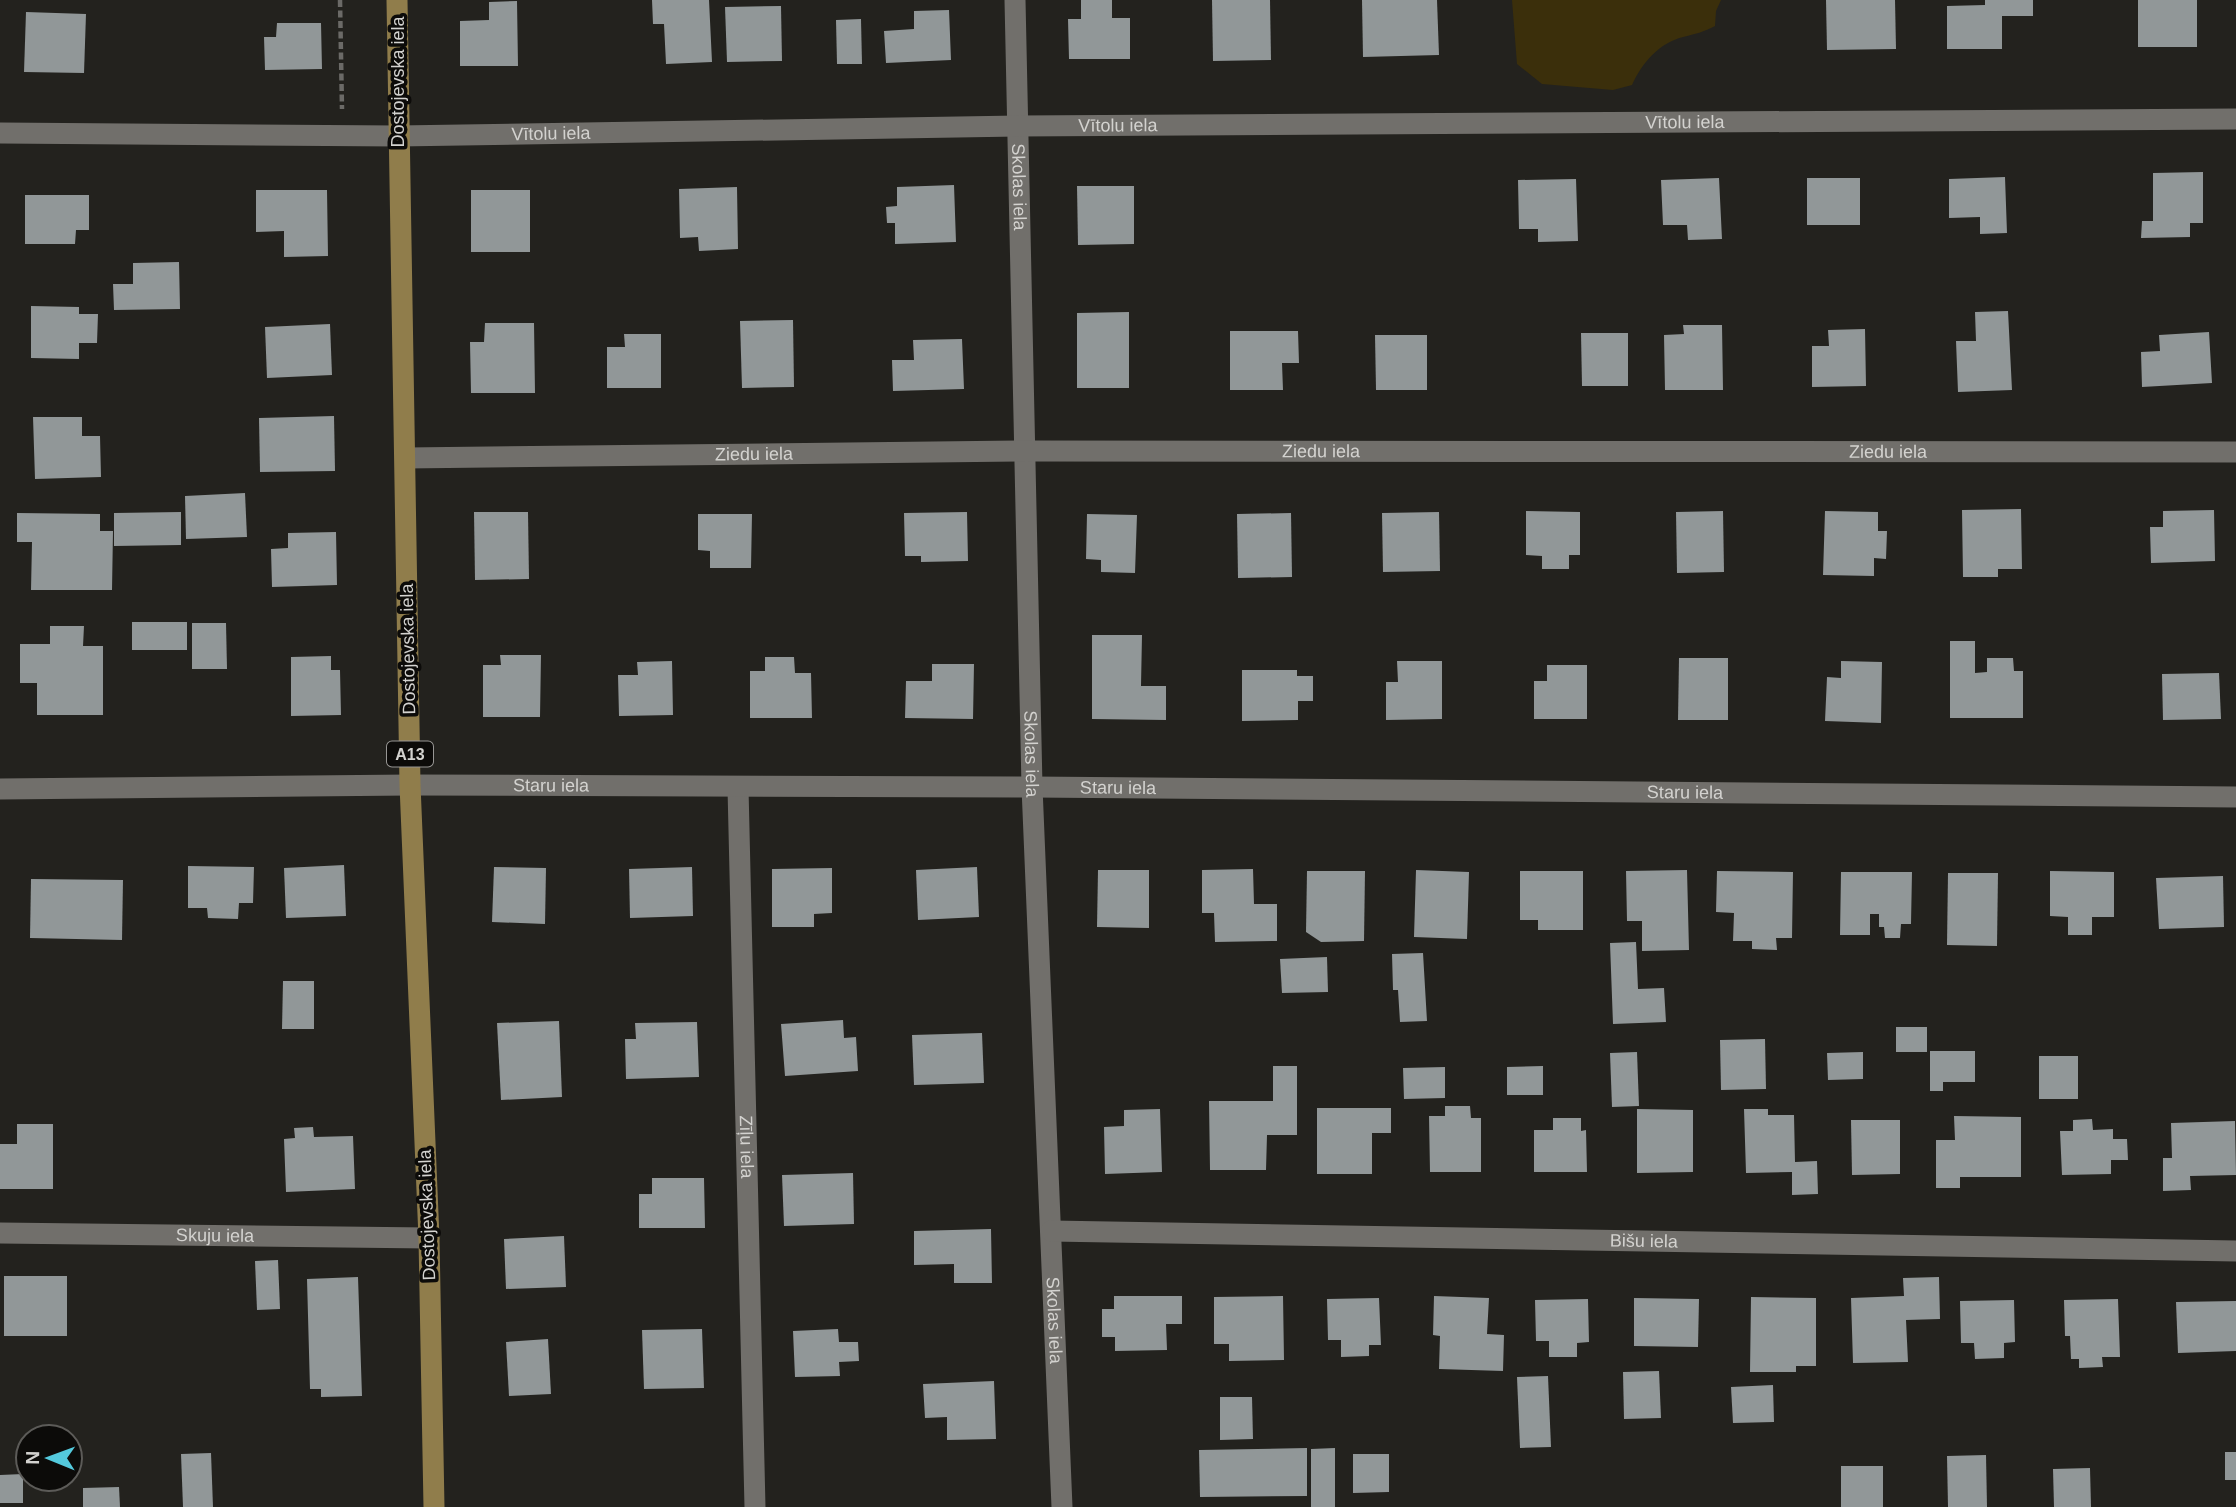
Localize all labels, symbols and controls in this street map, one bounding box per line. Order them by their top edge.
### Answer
street label: Dostojevska iela [388,15,408,148]
street label: Vītolu iela [1645,112,1726,132]
street label: Vītolu iela [1078,115,1159,136]
street label: Vītolu iela [511,123,592,144]
street label: Skolas iela [1008,143,1030,232]
street label: Ziedu iela [1282,441,1361,461]
street label: Ziedu iela [1849,442,1928,462]
street label: Ziedu iela [715,444,794,465]
street label: Dostojevska iela [397,582,419,715]
street label: Skolas iela [1020,710,1042,799]
road number: A13 [387,741,433,766]
street label: Staru iela [513,775,590,796]
street label: Staru iela [1080,777,1157,798]
street label: Staru iela [1647,782,1724,803]
street label: Zīļu iela [736,1115,757,1180]
street label: Dostojevska iela [415,1148,439,1281]
street label: Skuju iela [176,1225,255,1246]
street label: Bišu iela [1610,1230,1679,1252]
street label: Skolas iela [1042,1276,1066,1365]
north arrow [14,1423,84,1493]
text: N [22,1451,43,1465]

